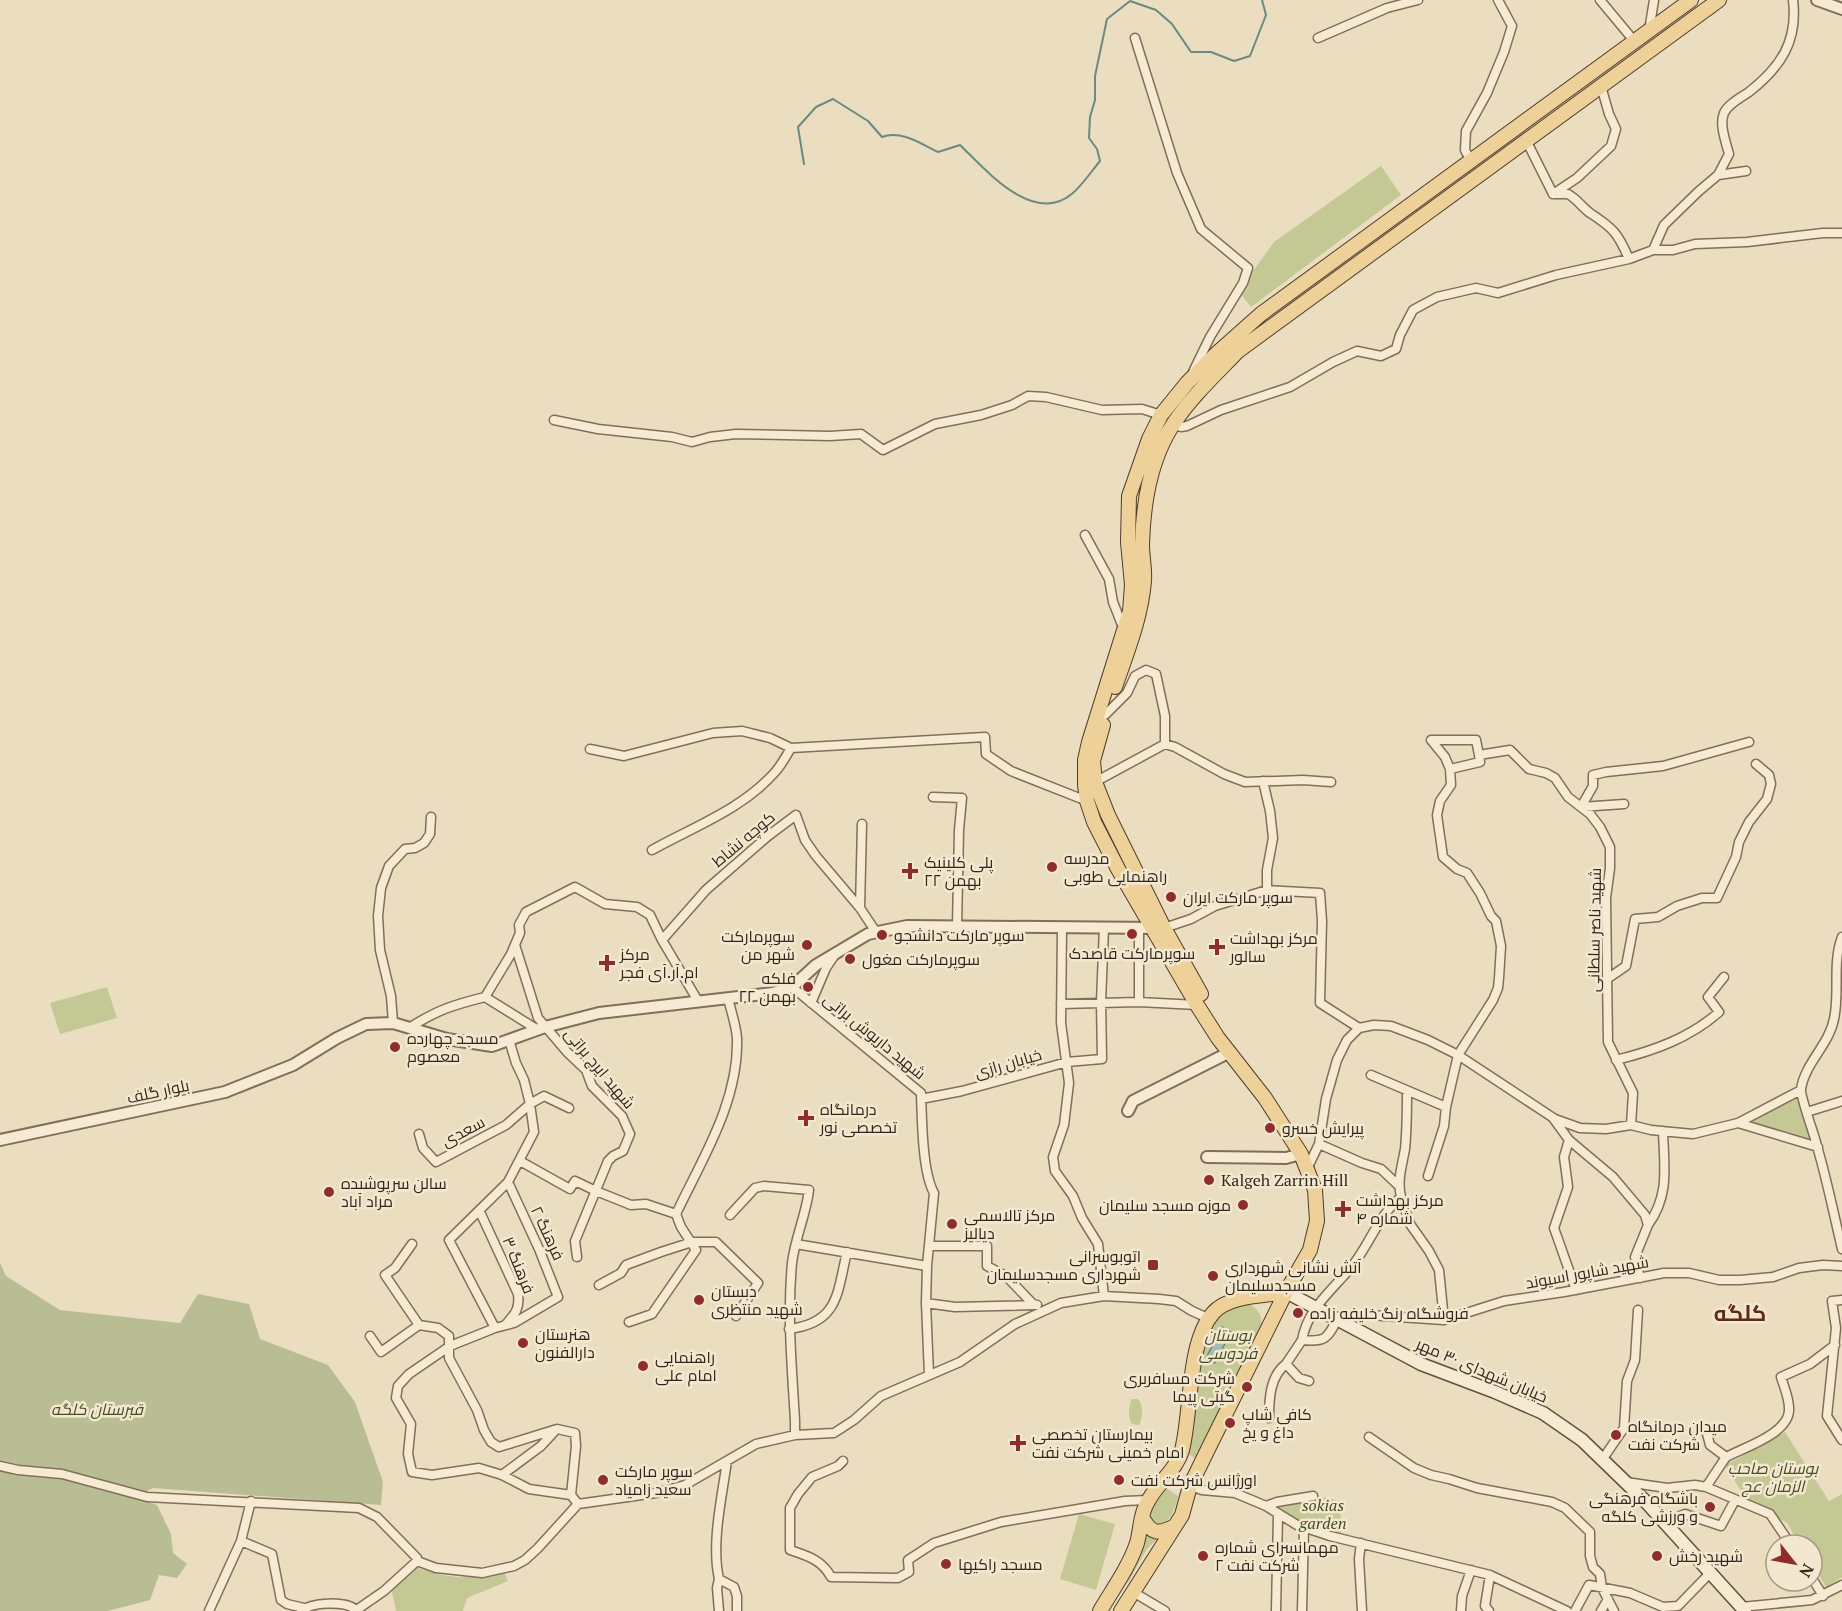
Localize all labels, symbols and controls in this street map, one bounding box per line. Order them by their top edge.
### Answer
street label: کوچه نشاط [707,806,780,873]
place label: مدرسه راهنمایی طوبی [1064,847,1167,887]
place label: پلی کلینیک ۲۲ بهمن [924,851,994,891]
marker: مدرسه راهنمایی طوبی [1045,860,1059,874]
marker: پلی کلینیک ۲۲ بهمن [901,862,919,880]
street label: شهید ناصر سلطانی [1582,868,1606,992]
place label: سوپر مارکت ایران [1183,886,1293,909]
marker: سوپر مارکت ایران [1164,890,1178,904]
place label: سوپر مارکت دانشجو [894,924,1025,947]
place label: سوپرمارکت شهر من [721,925,795,965]
marker: سوپرمارکت قاصدک [1125,927,1139,941]
place label: مرکز بهداشت سالور [1229,927,1318,967]
marker: سوپر مارکت دانشجو [875,928,889,942]
marker: سوپرمارکت شهر من [800,938,814,952]
marker: مرکز بهداشت سالور [1208,938,1226,956]
place label: سوپرمارکت قاصدک [1069,942,1195,965]
place label: مرکز ام.آر.آی فجر [619,943,698,984]
place label: سوپرمارکت مغول [862,948,980,971]
marker: سوپرمارکت مغول [843,952,857,966]
marker: مرکز ام.آر.آی فجر [598,954,616,972]
place label: فلکه ۲۲ بهمن [738,967,796,1007]
marker: فلکه ۲۲ بهمن [801,980,815,994]
street label: شهید داریوش براتی [819,988,931,1084]
street label: شهید ایرج براتی [559,1023,640,1114]
place label: مسجد چهارده معصوم [407,1027,499,1068]
marker: مسجد چهارده معصوم [388,1040,402,1054]
street label: خیابان رازی [972,1043,1044,1083]
street label: بلوار گلف [125,1074,191,1108]
place label: درمانگاه تخصصی نور [819,1098,898,1138]
marker: درمانگاه تخصصی نور [797,1109,815,1127]
street label: سعدی [437,1110,489,1152]
place label: پیرایش خسرو [1282,1117,1365,1140]
marker: پیرایش خسرو [1263,1121,1277,1135]
place label: Kalgeh Zarrin Hill [1221,1169,1349,1191]
place label: سالن سرپوشیده مراد آباد [341,1172,447,1212]
marker: Kalgeh Zarrin Hill [1202,1173,1216,1187]
marker: سالن سرپوشیده مراد آباد [322,1185,336,1199]
place label: مرکز بهداشت شماره ۴ [1356,1189,1444,1229]
place label: موزه مسجد سلیمان [1099,1194,1231,1216]
marker: موزه مسجد سلیمان [1236,1198,1250,1212]
marker: مرکز بهداشت شماره ۴ [1334,1200,1352,1218]
street label: فرهنگ ۲ [526,1202,570,1264]
place label: مرکز تالاسمی دیالیز [963,1204,1055,1244]
marker: مرکز تالاسمی دیالیز [945,1217,959,1231]
street label: فرهنگ ۳ [498,1233,540,1297]
place label: اتوبوسرانی شهرداری مسجدسلیمان [987,1245,1141,1285]
street label: شهید شاپور اسیوند [1524,1250,1651,1295]
place label: آتش نشانی شهرداری مسجدسلیمان [1225,1256,1362,1296]
marker: اتوبوسرانی شهرداری مسجدسلیمان [1146,1258,1160,1272]
marker: آتش نشانی شهرداری مسجدسلیمان [1206,1269,1220,1283]
place label: دبستان شهید منتظری [711,1280,803,1320]
marker: دبستان شهید منتظری [692,1293,706,1307]
district label: کلگه [1714,1298,1766,1327]
place label: فروشگاه رنگ خلیفه زاده [1310,1302,1469,1324]
marker: فروشگاه رنگ خلیفه زاده [1291,1306,1305,1320]
place label: هنرستان دارالفنون [535,1323,595,1363]
park label: بوستان فردوسی [1199,1324,1258,1364]
street label: خیابان شهدای ۳۰ مهر [1412,1332,1551,1408]
marker: هنرستان دارالفنون [516,1336,530,1350]
place label: راهنمایی امام علی [655,1346,717,1387]
marker: راهنمایی امام علی [636,1359,650,1373]
place label: شرکت مسافربری گیتی پیما [1124,1367,1235,1408]
marker: شرکت مسافربری گیتی پیما [1240,1380,1254,1394]
park label: قبرستان کلگه [51,1398,144,1420]
place label: کافی شاپ داغ و یخ [1242,1403,1312,1444]
place label: میدان درمانگاه شرکت نفت [1628,1415,1727,1455]
marker: کافی شاپ داغ و یخ [1223,1416,1237,1430]
place label: بیمارستان تخصصی امام خمینی شرکت نفت [1032,1423,1185,1464]
marker: میدان درمانگاه شرکت نفت [1609,1428,1623,1442]
marker: بیمارستان تخصصی امام خمینی شرکت نفت [1009,1434,1027,1452]
park label: بوستان صاحب الزمان عج [1728,1457,1819,1498]
place label: سوپر مارکت سعید زامیاد [615,1460,693,1500]
place label: اورژانس شرکت نفت [1131,1469,1257,1491]
marker: سوپر مارکت سعید زامیاد [596,1473,610,1487]
marker: اورژانس شرکت نفت [1112,1473,1126,1487]
place label: باشگاه فرهنگی و ورزشی کلگه [1589,1487,1698,1527]
park label: sokias garden [1298,1494,1347,1534]
marker: باشگاه فرهنگی و ورزشی کلگه [1703,1500,1717,1514]
north arrow [1764,1533,1824,1593]
place label: مهمانسرای شماره ۲ شرکت نفت [1215,1536,1339,1576]
place label: شهید رخش [1669,1545,1743,1567]
marker: مهمانسرای شماره ۲ شرکت نفت [1196,1549,1210,1563]
marker: شهید رخش [1650,1549,1664,1563]
place label: مسجد راکیها [958,1553,1043,1575]
marker: مسجد راکیها [939,1557,953,1571]
text: N [1794,1560,1819,1582]

